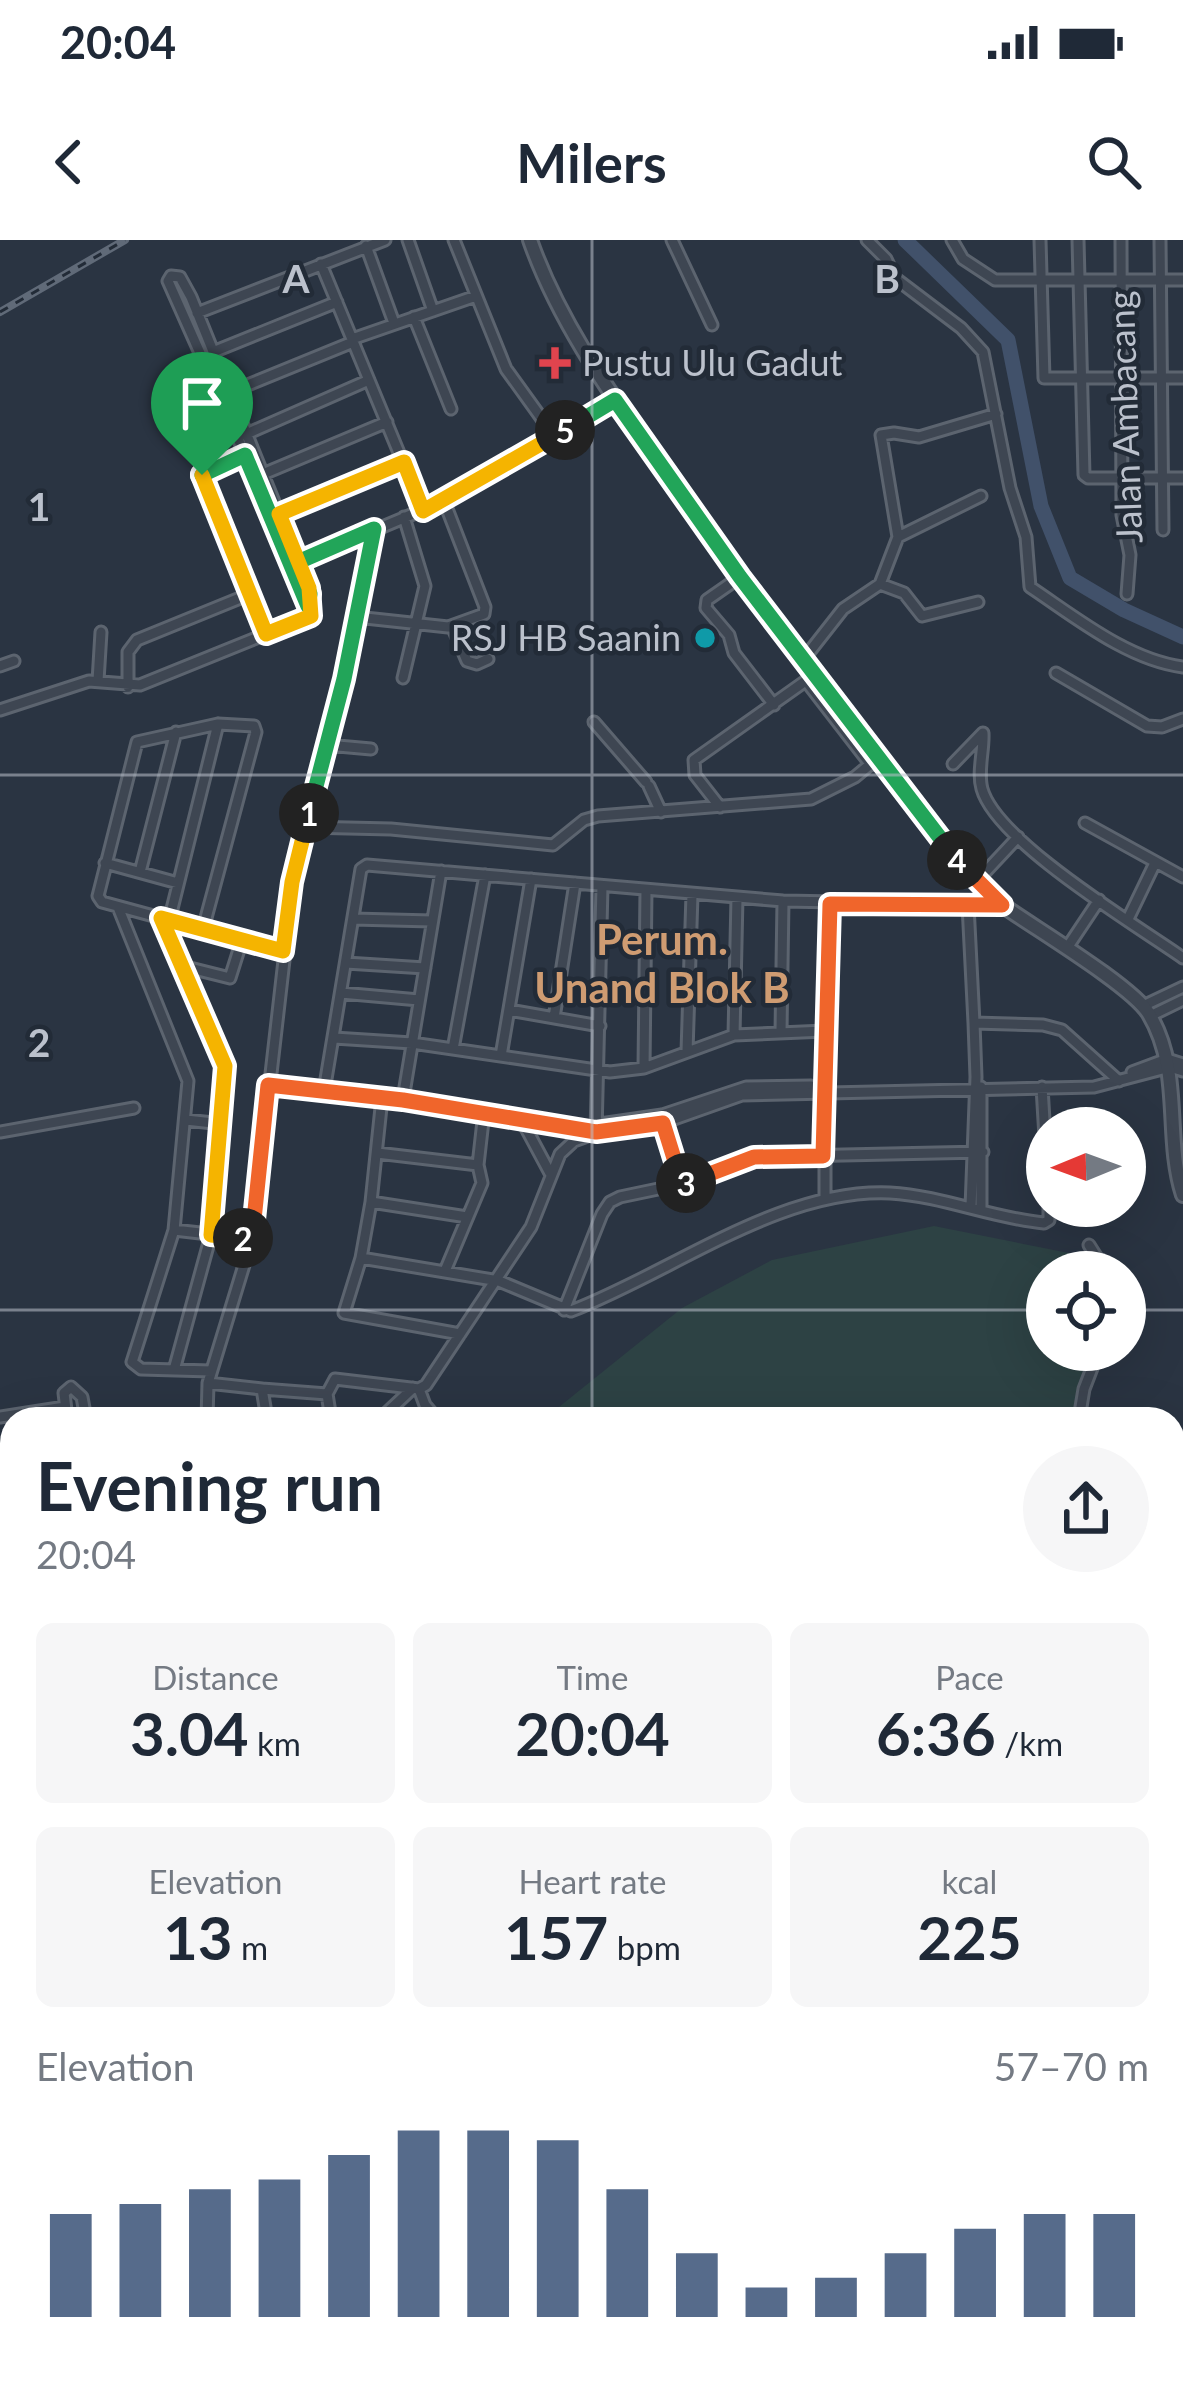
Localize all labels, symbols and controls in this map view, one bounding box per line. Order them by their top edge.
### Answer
text: 20:04 [60,15,176,69]
icon: back [36,129,102,195]
icon: search [1081,129,1147,195]
text: Milers [516,130,667,195]
text: A [281,255,310,301]
text: B [874,255,900,301]
street label: Jalan Ambacang [1098,290,1150,544]
place label: Pustu Ulu Gadut [582,340,843,384]
marker: Pustu Ulu Gadut [539,347,571,379]
pin [151,352,253,475]
icon: arrive [169,370,235,436]
pin: 5 [535,400,595,460]
text: 5 [555,410,575,450]
text: 1 [28,483,50,529]
place label: RSJ HB Saanin [451,615,681,659]
marker: RSJ HB Saanin [692,625,718,651]
pin: 1 [279,783,339,843]
text: 1 [299,793,319,833]
pin: 4 [927,830,987,890]
text: 4 [947,840,967,880]
district label: Perum. Unand Blok B [534,914,790,1012]
text: 2 [28,1019,50,1065]
north arrow [1026,1107,1146,1227]
map controls [1026,1107,1146,1371]
pin: 3 [656,1153,716,1213]
text: 3 [676,1163,696,1203]
pin: 2 [213,1208,273,1268]
text: 2 [233,1218,253,1258]
button: locate [1026,1251,1146,1371]
text: Evening run [36,1446,383,1525]
button: share [1023,1446,1149,1572]
text: 20:04 [36,1531,136,1577]
text: Distance [152,1657,279,1697]
text: Time [557,1657,628,1697]
text: Pace [935,1657,1004,1697]
text: 3.04 [130,1697,249,1769]
text: 20:04 [515,1697,670,1769]
text: 6:36 [876,1697,996,1769]
text: km [249,1723,301,1763]
text: /km [996,1723,1063,1763]
text: Elevation [148,1861,283,1901]
text: Heart rate [519,1861,666,1901]
text: kcal [942,1861,997,1901]
text: 13 [163,1901,233,1973]
text: 157 [504,1901,608,1973]
text: 225 [917,1901,1022,1973]
text: m [233,1927,268,1967]
text: bpm [608,1927,681,1967]
text: Elevation [36,2043,194,2089]
text: 57–70 m [994,2043,1149,2089]

